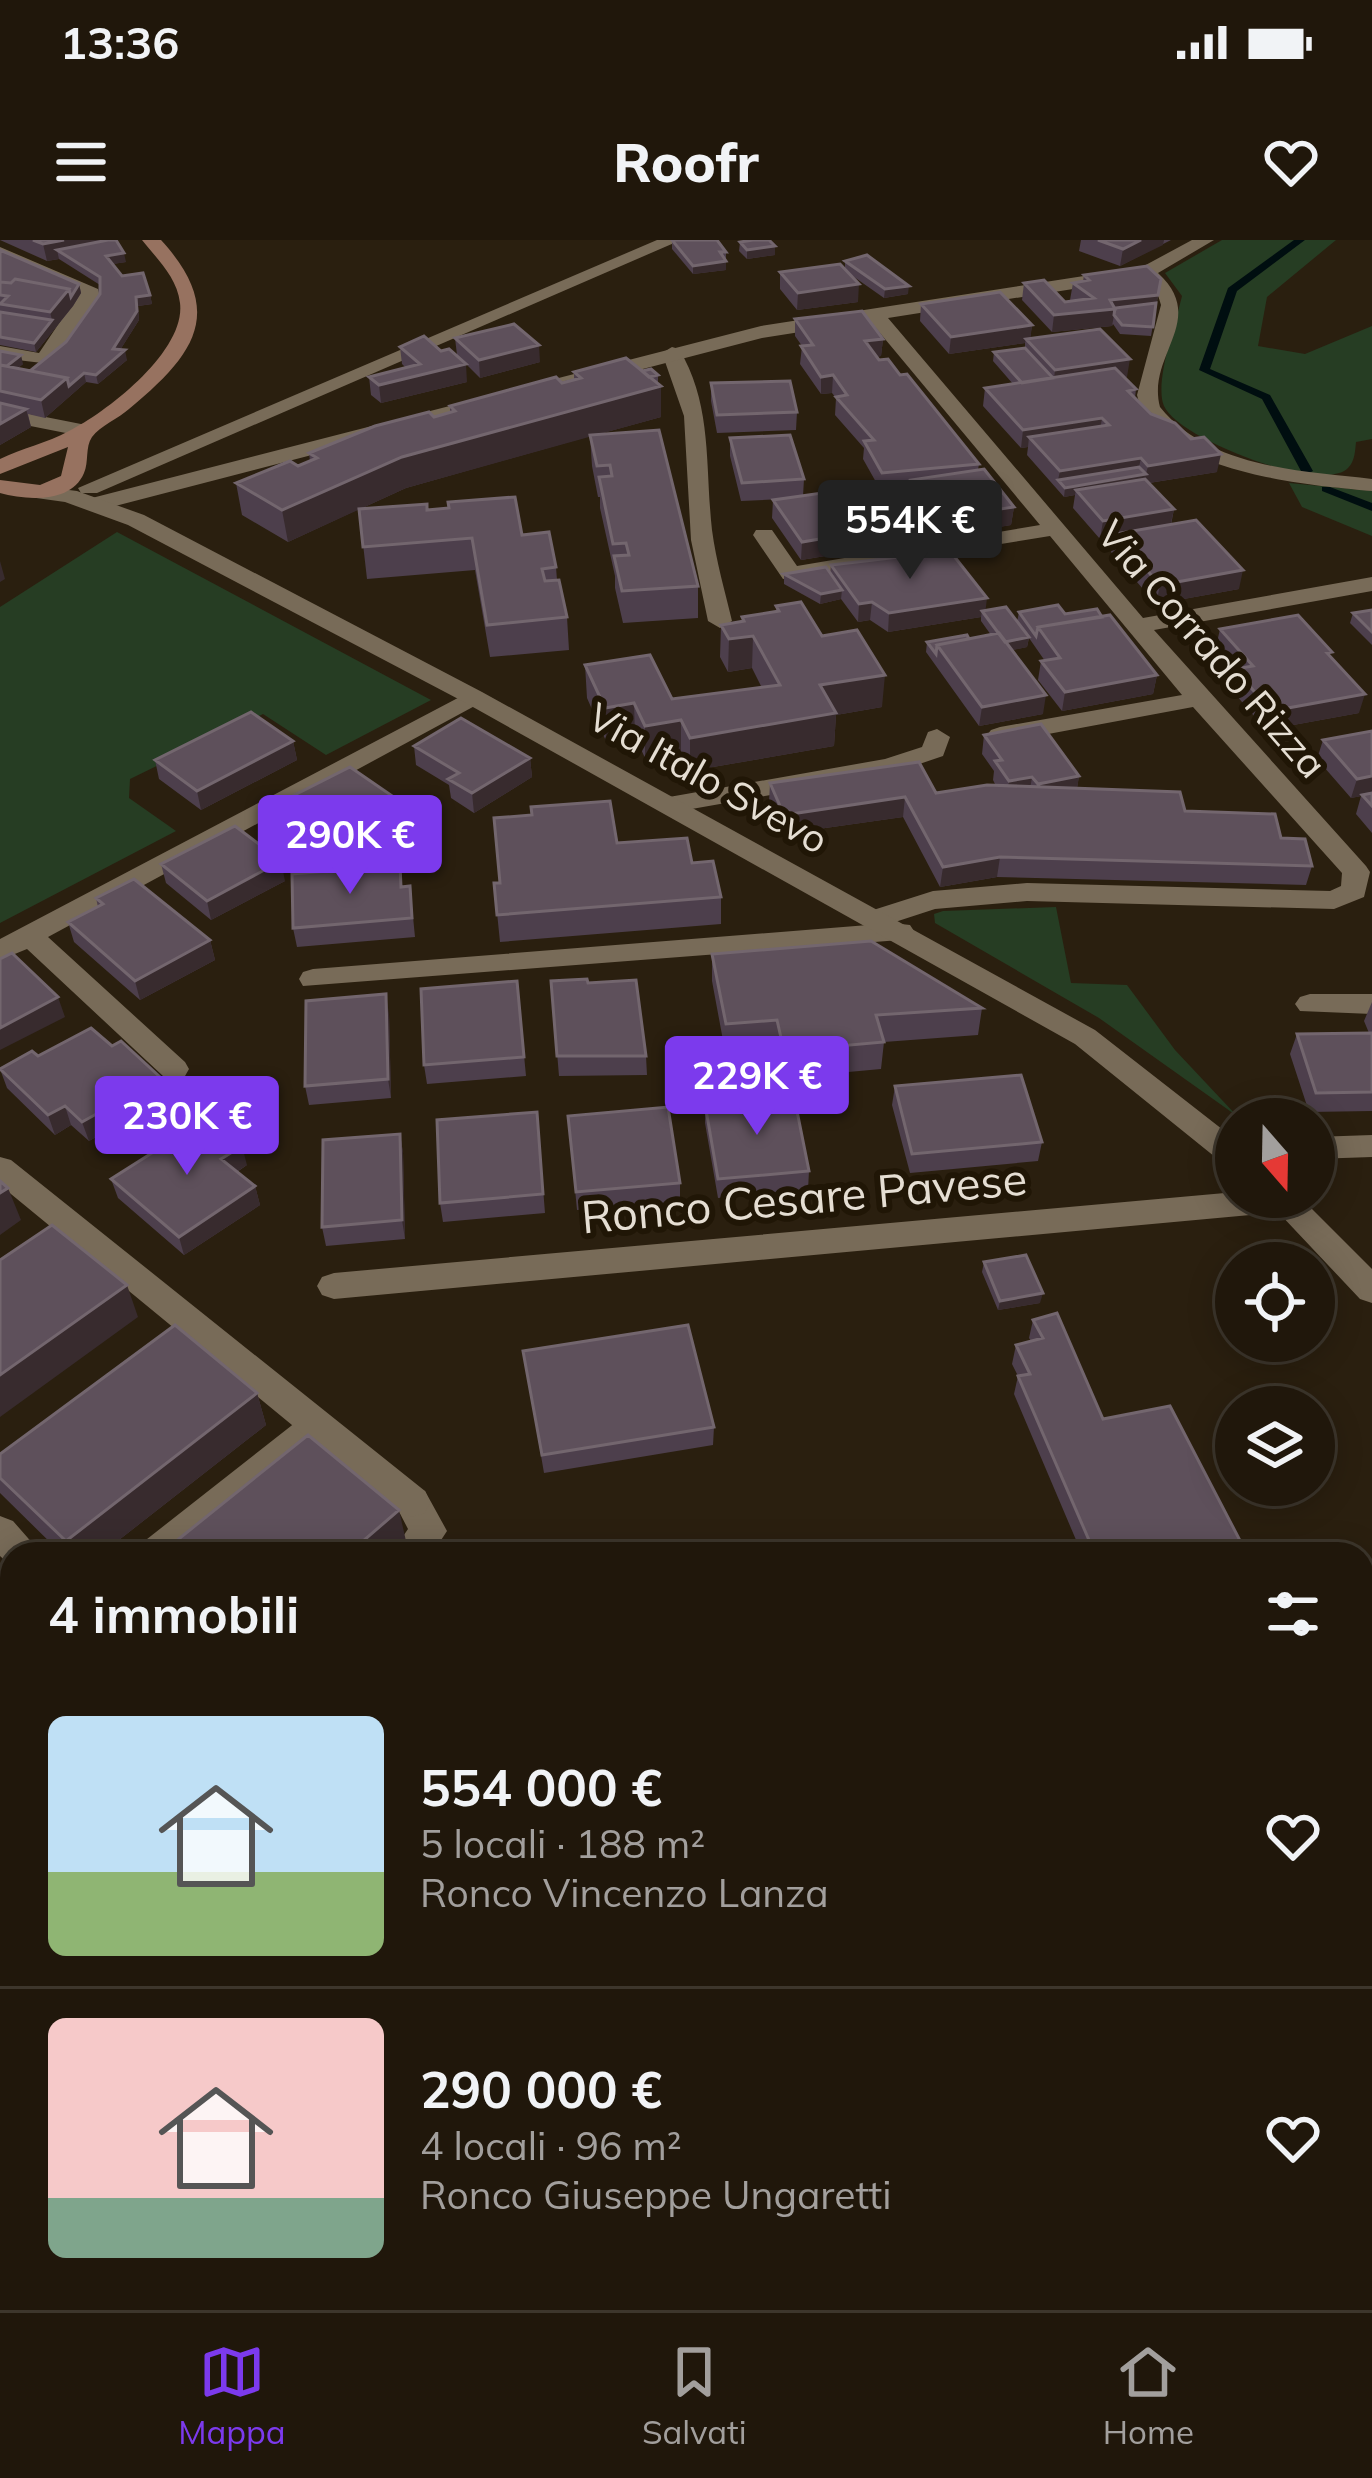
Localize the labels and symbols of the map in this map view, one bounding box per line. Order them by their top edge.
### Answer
pin: 554K € [812,480,1008,582]
street label: Via Corrado Rizza [1087,510,1337,787]
street label: Via Italo Svevo [580,691,837,864]
pin: 290K € [252,795,448,897]
pin: 229K € [659,1036,855,1138]
pin: 230K € [89,1076,285,1178]
north arrow [1215,1098,1335,1218]
street label: Ronco Cesare Pavese [579,1150,1029,1244]

